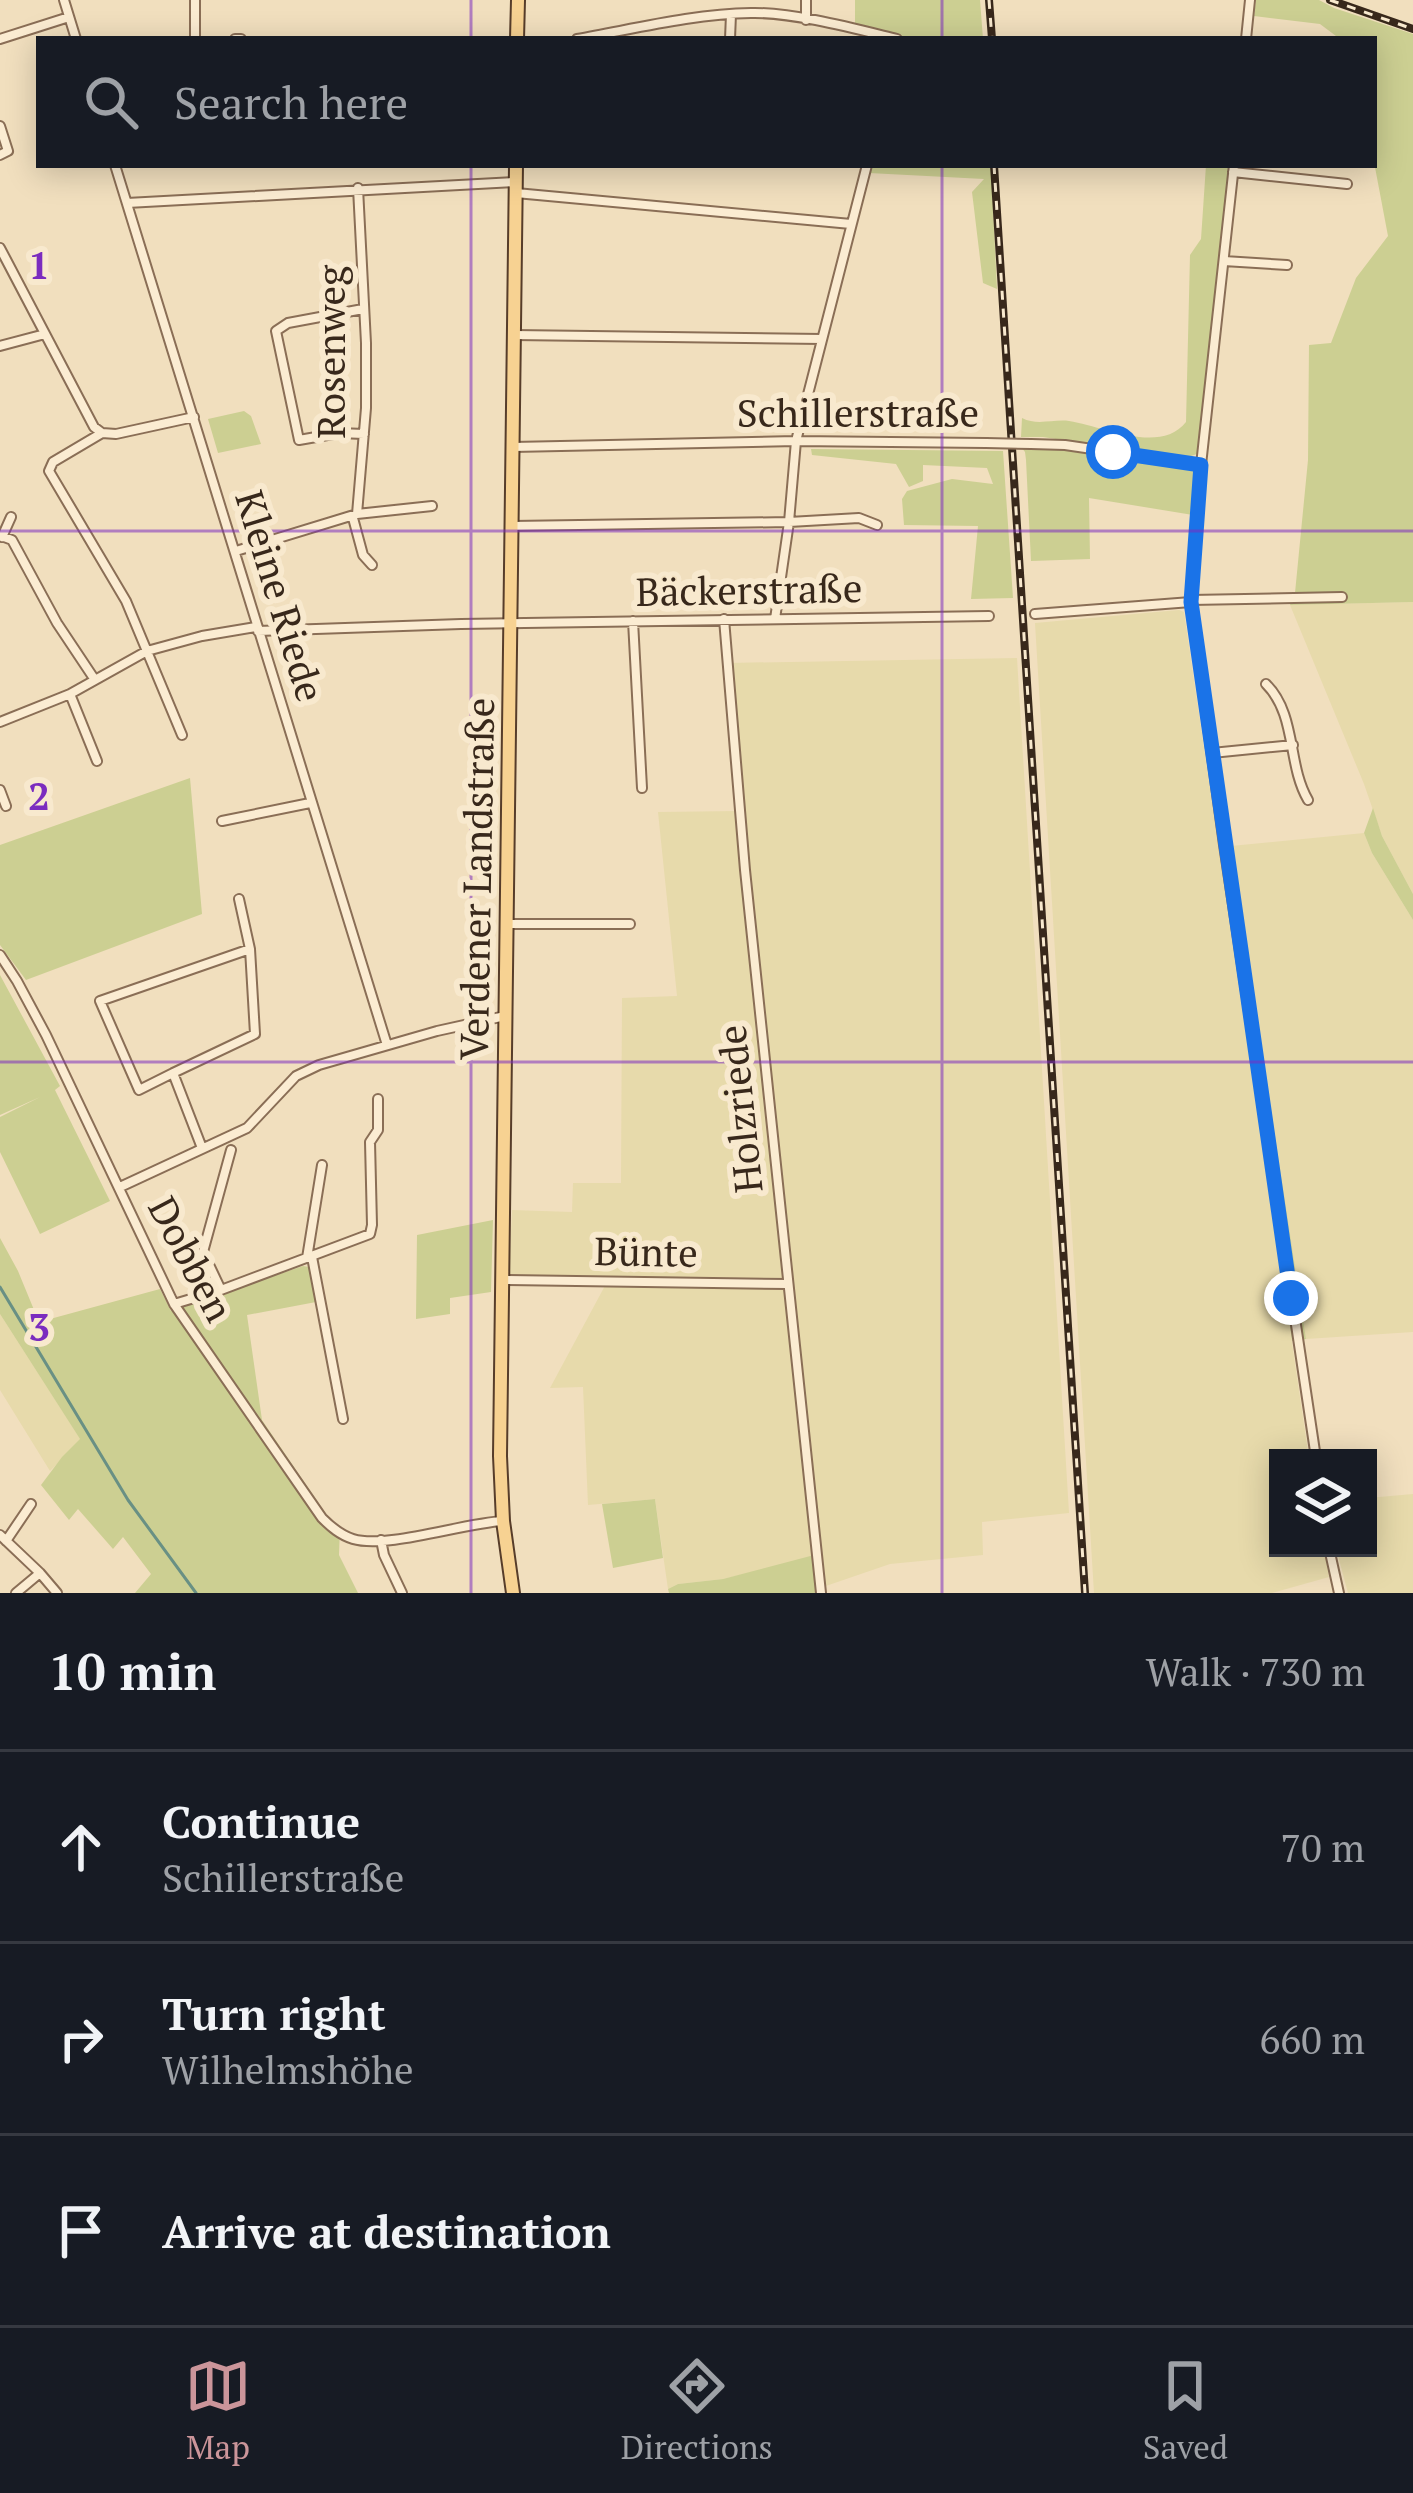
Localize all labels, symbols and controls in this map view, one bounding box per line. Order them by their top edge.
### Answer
search box [36,36,1377,168]
icon: search [78,69,144,135]
text: Search here [174,72,408,132]
text: 1 [28,238,50,290]
street label: Rosenweg [304,265,356,439]
street label: Schillerstraße [737,386,979,438]
route start [1086,425,1140,479]
street label: Kleine Riede [224,484,338,708]
street label: Bäckerstraße [635,561,863,617]
street label: Verdener Landstraße [447,697,505,1061]
text: 2 [28,769,50,821]
street label: Holzriede [704,1023,774,1196]
street label: Dobben [137,1187,246,1330]
street label: Bünte [594,1224,698,1278]
route end [1264,1271,1318,1325]
text: 3 [28,1300,50,1352]
map controls [1269,1449,1377,1557]
button: layers [1269,1449,1377,1557]
text: 10 min [48,1637,216,1705]
text: Walk · 730 m [1146,1645,1365,1697]
text: Continue [162,1791,360,1851]
icon: ahead [48,1814,114,1880]
text: 70 m [1280,1821,1365,1873]
text: Schillerstraße [162,1851,404,1903]
text: Turn right [162,1983,386,2043]
icon: right [48,2006,114,2072]
text: 660 m [1260,2013,1365,2065]
text: Wilhelmshöhe [162,2043,414,2095]
icon: arrive [48,2198,114,2264]
text: Arrive at destination [162,2201,611,2261]
tab: Map [185,2353,251,2468]
tab: Directions [621,2353,773,2468]
tab: Saved [1143,2353,1228,2468]

